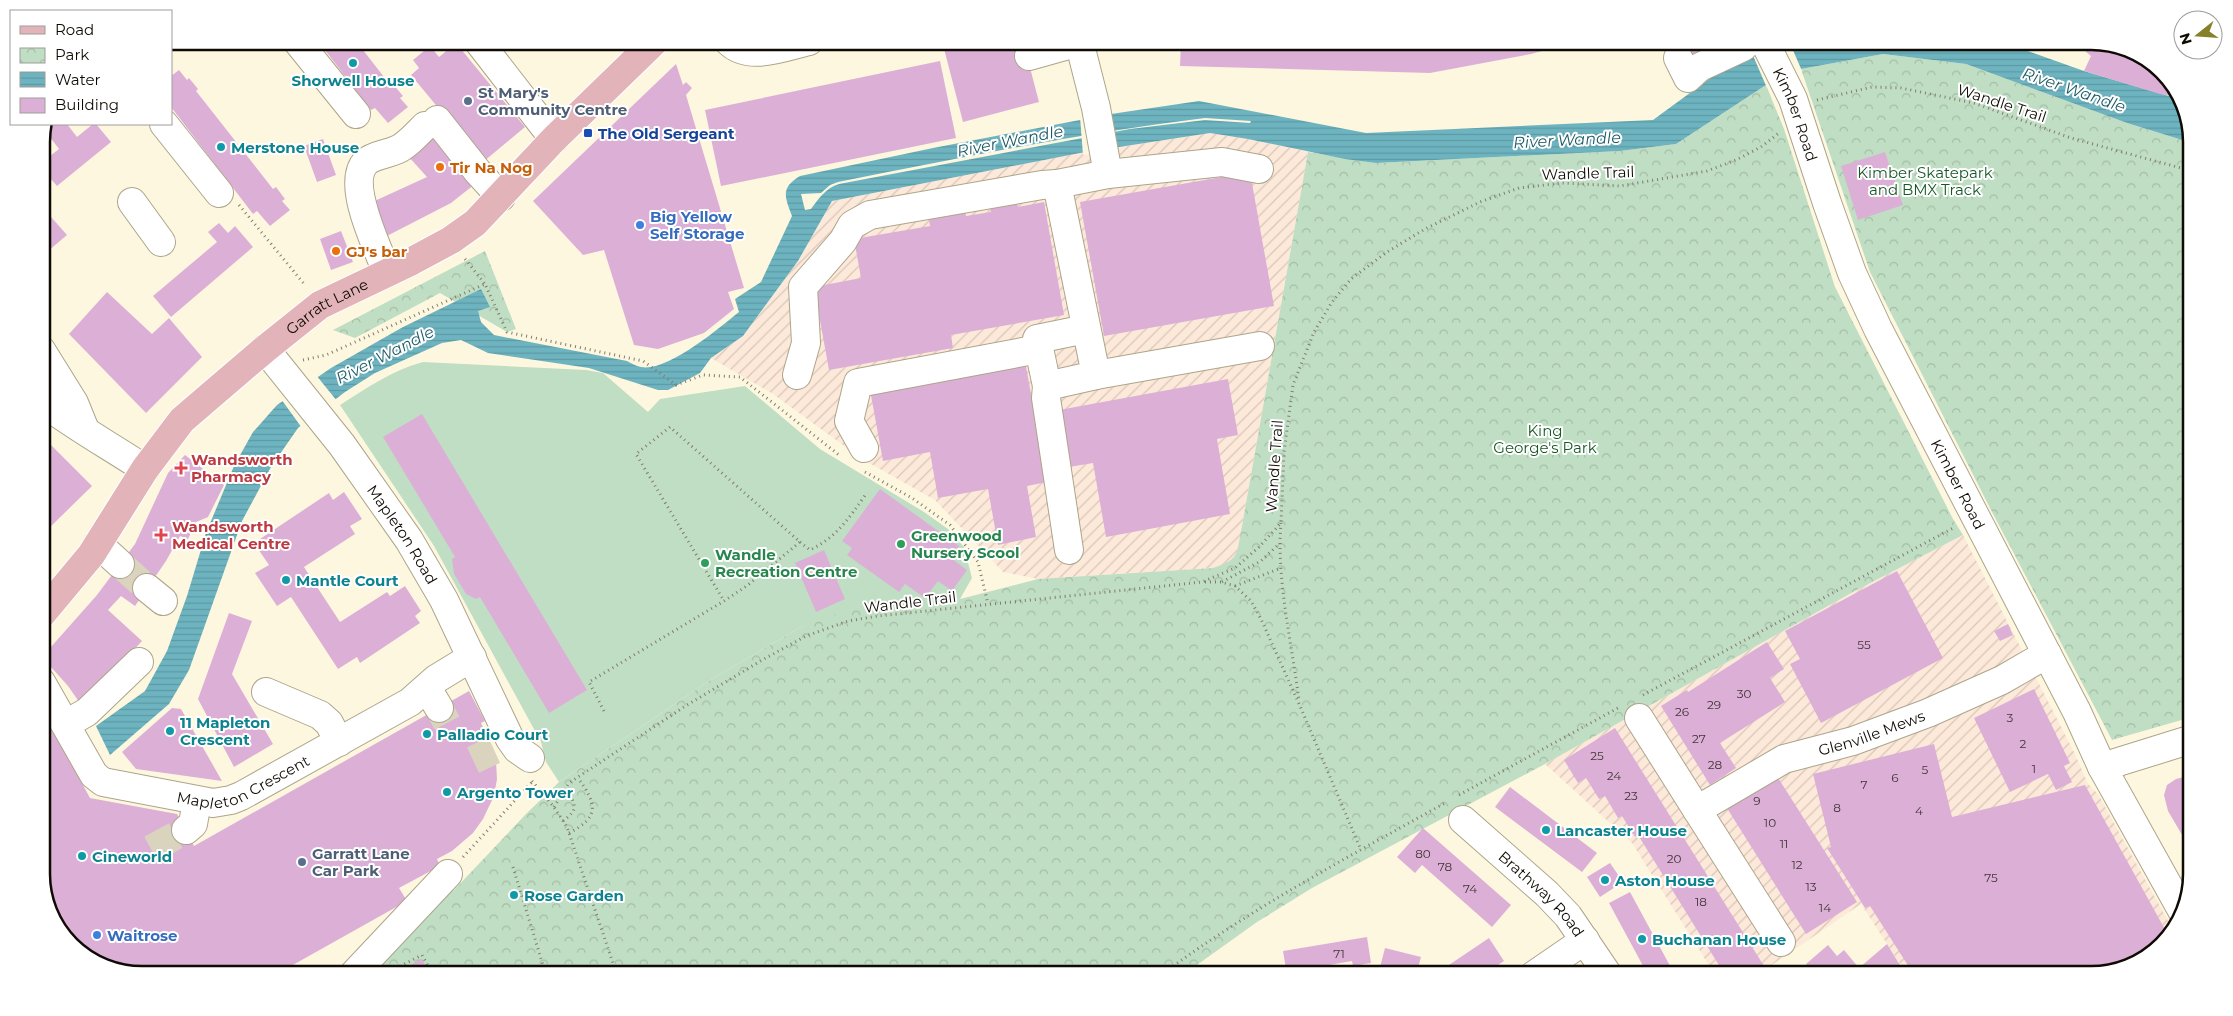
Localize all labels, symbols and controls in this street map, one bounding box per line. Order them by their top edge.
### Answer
legend [10,10,172,125]
north arrow [2173,10,2223,60]
text: Road [55,20,94,39]
text: N [2175,31,2196,47]
text: Park [55,45,89,64]
marker: Shorwell House [347,57,359,69]
water label: River Wandle [2020,63,2128,117]
street label: Kimber Road [1769,64,1822,163]
text: Water [55,70,101,89]
place label: Shorwell House [292,71,414,90]
street label: Wandle Trail [1955,80,2049,126]
place label: St Mary's Community Centre [478,83,627,119]
text: Building [55,95,119,114]
marker: St Mary's Community Centre [462,95,474,107]
water label: River Wandle [955,121,1065,161]
place label: The Old Sergeant [598,124,735,143]
marker: The Old Sergeant [582,127,594,139]
water label: River Wandle [1513,128,1621,152]
place label: Merstone House [231,138,359,157]
marker: Merstone House [215,141,227,153]
place label: Tir Na Nog [450,158,533,177]
marker: Tir Na Nog [434,161,446,173]
street label: Wandle Trail [1541,162,1635,184]
park label: Kimber Skatepark and BMX Track [1857,163,1993,199]
place label: Big Yellow Self Storage [650,207,744,243]
marker: Big Yellow Self Storage [634,219,646,231]
place label: GJ's bar [346,242,408,261]
marker: GJ's bar [330,245,342,257]
street label: Garratt Lane [282,274,371,338]
water label: River Wandle [333,322,437,388]
street label: Wandle Trail [1261,419,1287,513]
park label: King George's Park [1493,421,1597,457]
street label: Kimber Road [1927,436,1990,532]
place label: Wandsworth Pharmacy [191,450,293,486]
marker: Wandsworth Pharmacy [175,462,187,474]
street label: Mapleton Road [363,481,442,587]
place label: Wandsworth Medical Centre [172,517,290,553]
place label: Greenwood Nursery Scool [911,526,1020,562]
marker: Wandsworth Medical Centre [154,528,168,542]
marker: Greenwood Nursery Scool [895,538,907,550]
place label: Wandle Recreation Centre [715,545,857,581]
marker: Wandle Recreation Centre [699,557,711,569]
place label: Mantle Court [296,571,399,590]
marker: Mantle Court [280,574,292,586]
street label: Wandle Trail [863,587,957,617]
house number: 55 [1857,637,1871,652]
house number: 30 [1737,686,1751,701]
house number: 29 [1707,697,1721,712]
house number: 26 [1675,704,1689,719]
street label: Glenville Mews [1816,706,1927,759]
house number: 3 [2007,710,2014,725]
place label: 11 Mapleton Crescent [180,713,270,749]
marker: 11 Mapleton Crescent [164,725,176,737]
place label: Palladio Court [437,725,549,744]
marker: Palladio Court [421,728,433,740]
house number: 27 [1692,731,1706,746]
house number: 2 [2020,736,2027,751]
house number: 25 [1590,748,1604,763]
street label: Mapleton Crescent [175,750,313,812]
house number: 28 [1708,757,1723,772]
house number: 1 [2032,761,2036,776]
house number: 5 [1922,762,1929,777]
house number: 24 [1607,768,1621,783]
house number: 6 [1891,770,1899,785]
house number: 7 [1860,777,1868,792]
place label: Argento Tower [456,783,574,802]
marker: Argento Tower [441,786,453,798]
house number: 23 [1624,788,1638,803]
house number: 9 [1753,793,1761,808]
house number: 8 [1833,800,1841,815]
house number: 4 [1915,803,1923,818]
house number: 10 [1764,815,1776,830]
place label: Lancaster House [1556,821,1687,840]
marker: Lancaster House [1540,824,1552,836]
house number: 11 [1780,836,1788,851]
place label: Garratt Lane Car Park [312,844,410,880]
house number: 80 [1415,846,1431,861]
street label: Brathway Road [1495,846,1589,940]
place label: Cineworld [92,847,172,866]
marker: Cineworld [76,850,88,862]
house number: 20 [1667,851,1681,866]
marker: Garratt Lane Car Park [296,856,308,868]
house number: 12 [1791,857,1803,872]
house number: 78 [1438,859,1453,874]
house number: 75 [1984,870,1998,885]
place label: Aston House [1614,871,1715,890]
marker: Aston House [1599,874,1611,886]
house number: 13 [1805,879,1817,894]
house number: 74 [1463,881,1477,896]
place label: Rose Garden [524,886,624,905]
marker: Rose Garden [508,889,520,901]
house number: 18 [1695,894,1707,909]
house number: 14 [1819,900,1831,915]
place label: Waitrose [107,926,178,945]
marker: Waitrose [91,929,103,941]
place label: Buchanan House [1652,930,1786,949]
marker: Buchanan House [1636,933,1648,945]
house number: 71 [1333,946,1345,961]

